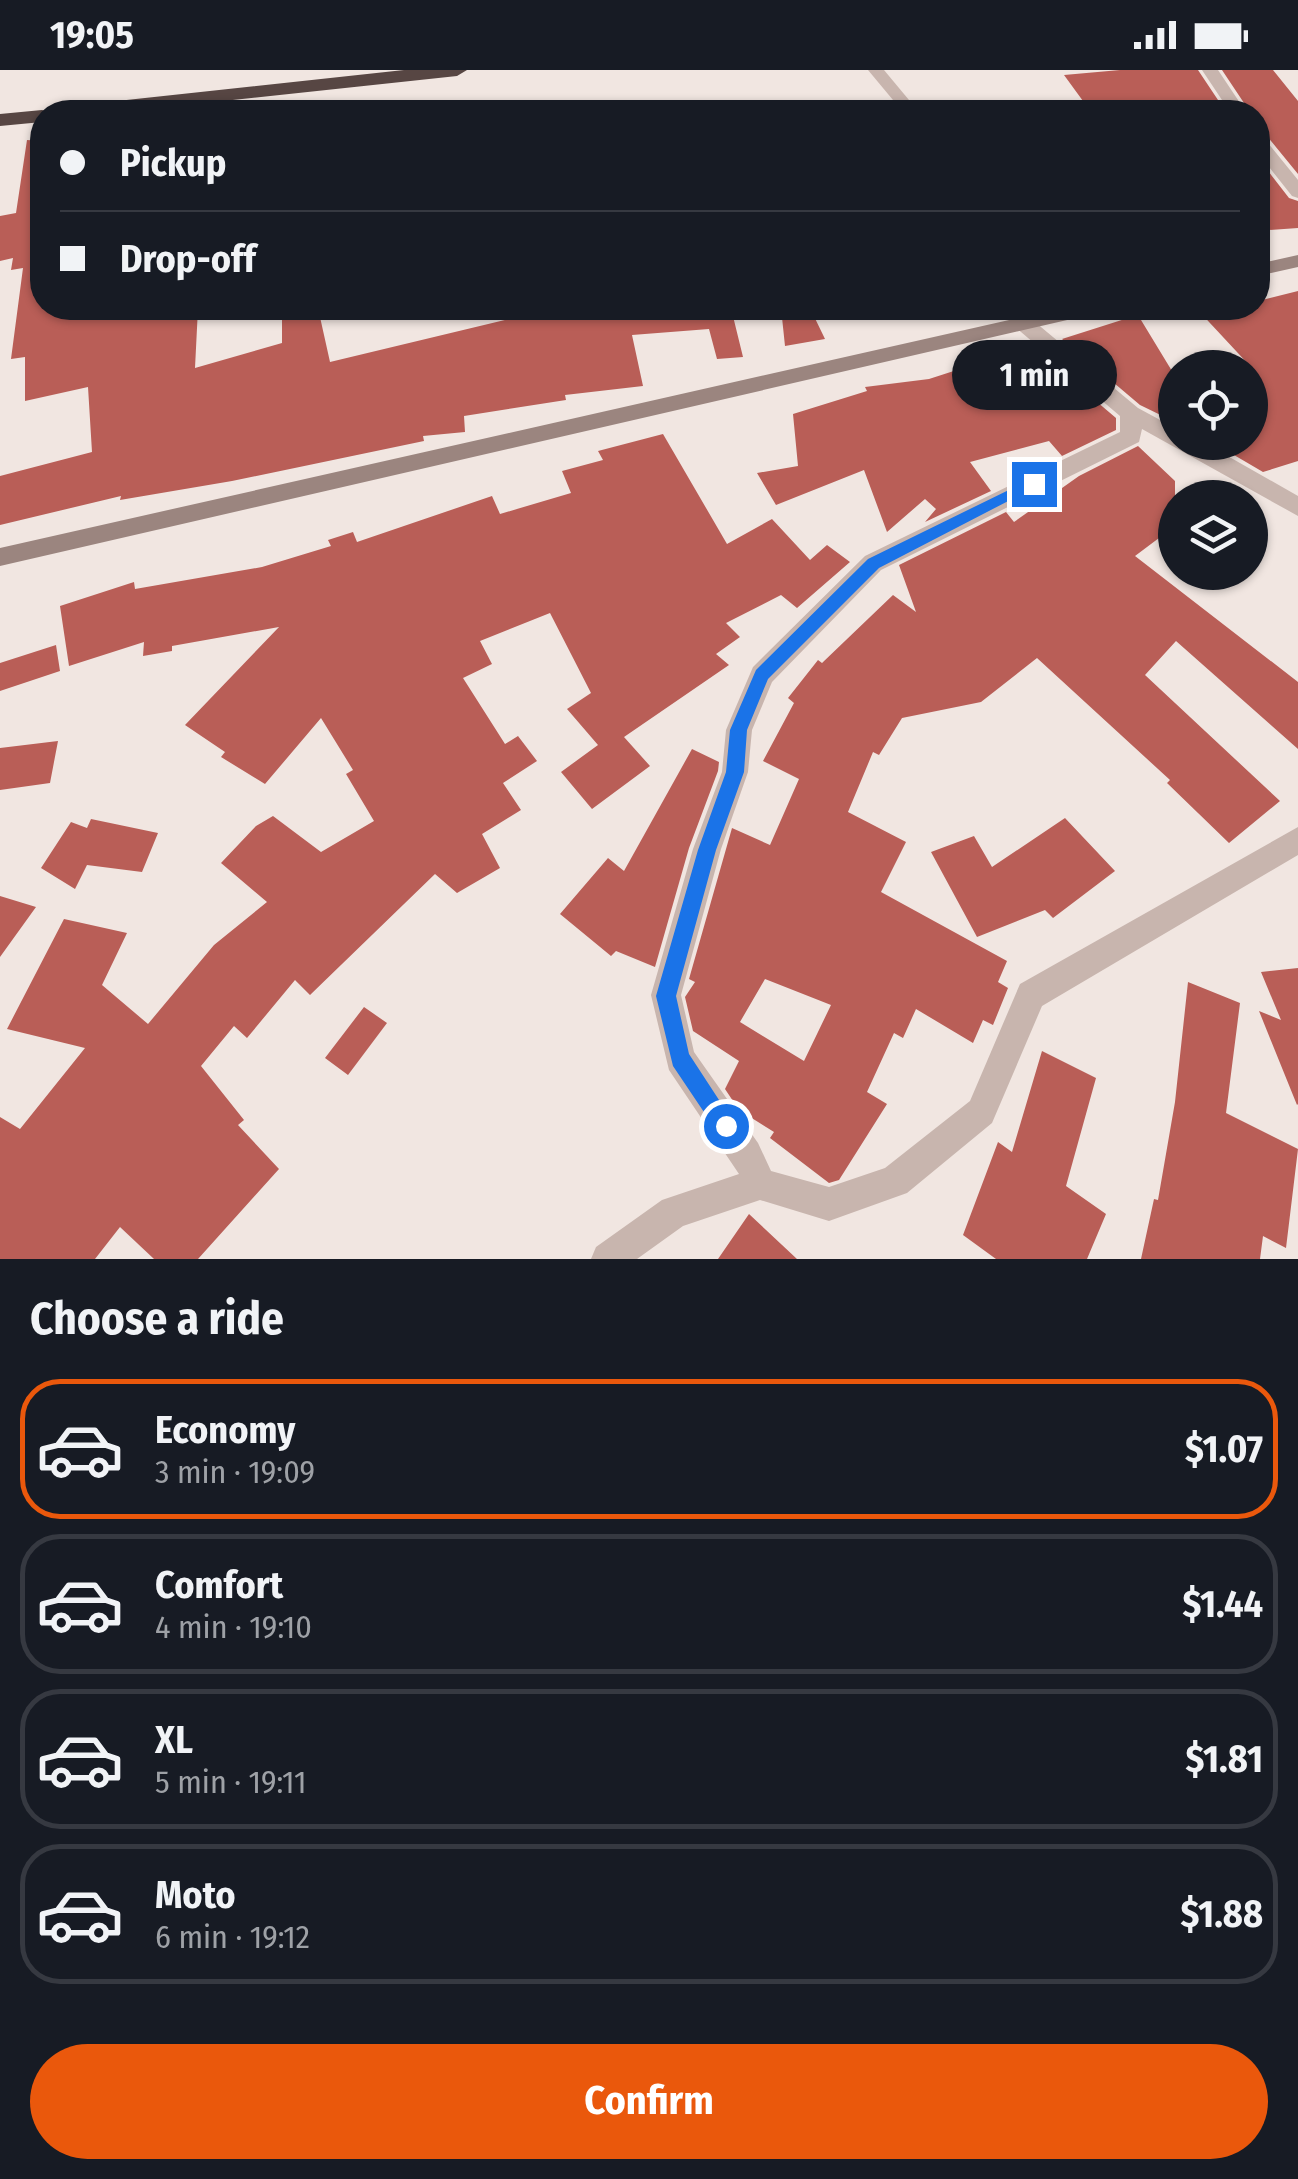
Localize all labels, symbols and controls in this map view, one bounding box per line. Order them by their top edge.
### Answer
text: 19:05 [50,12,134,58]
text: Pickup [120,140,226,186]
text: Drop-off [120,236,256,282]
callout: 1 min [952,339,1116,409]
map controls [1158,350,1268,590]
button: locate [1158,350,1268,460]
text: 1 min [1000,356,1069,394]
route end [1012,462,1057,507]
button: layers [1158,480,1268,590]
route start [704,1104,749,1149]
text: Choose a ride [30,1292,284,1346]
icon: car [35,1404,125,1494]
text: Economy [155,1407,295,1453]
text: $1.07 [1185,1426,1263,1472]
text: 3 min · 19:09 [155,1453,315,1491]
icon: car [35,1559,125,1649]
text: Comfort [155,1562,283,1608]
text: $1.44 [1182,1581,1263,1627]
text: 4 min · 19:10 [155,1608,312,1646]
icon: car [35,1714,125,1804]
text: XL [155,1717,193,1763]
text: $1.81 [1185,1736,1263,1782]
text: 5 min · 19:11 [155,1763,307,1801]
icon: car [35,1869,125,1959]
text: Moto [155,1872,236,1918]
text: $1.88 [1181,1891,1263,1937]
text: 6 min · 19:12 [155,1918,310,1956]
button: Confirm [30,2044,1268,2159]

